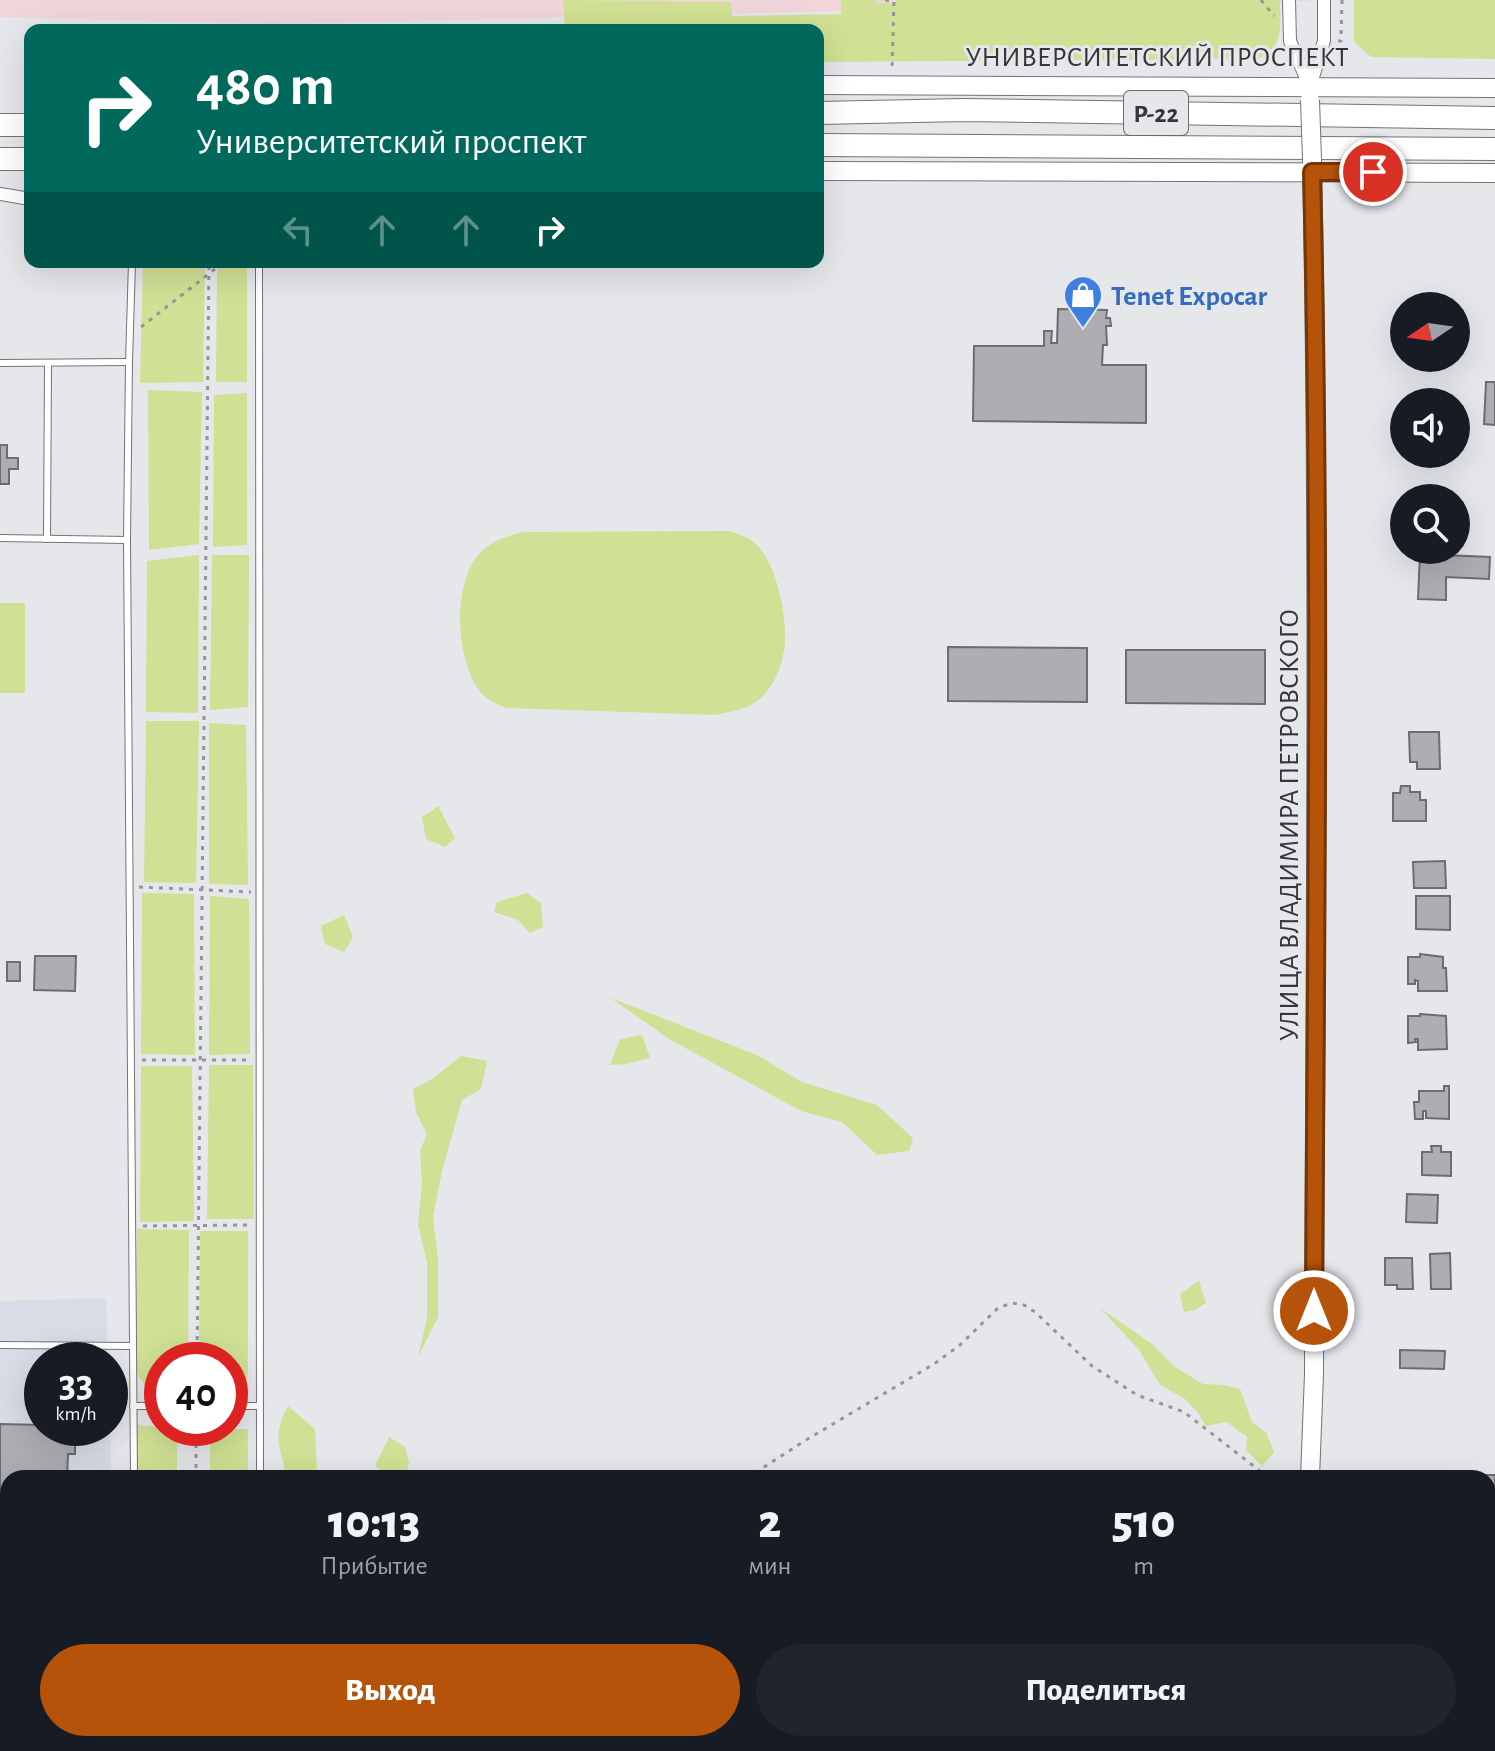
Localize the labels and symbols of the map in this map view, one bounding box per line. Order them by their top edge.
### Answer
street label: УНИВЕРСИТЕТСКИЙ ПРОСПЕКТ [965,43,1349,72]
road number: Р-22 [1124,91,1188,135]
pin [1339,138,1407,206]
shop icon: Tenet Expocar [1062,274,1104,329]
place label: Tenet Expocar [1111,283,1268,311]
north arrow [1390,292,1470,372]
street label: УЛИЦА ВЛАДИМИРА ПЕТРОВСКОГО [1276,609,1304,1041]
position arrow [1272,1269,1356,1353]
speed limit sign: 40 [144,1342,248,1446]

